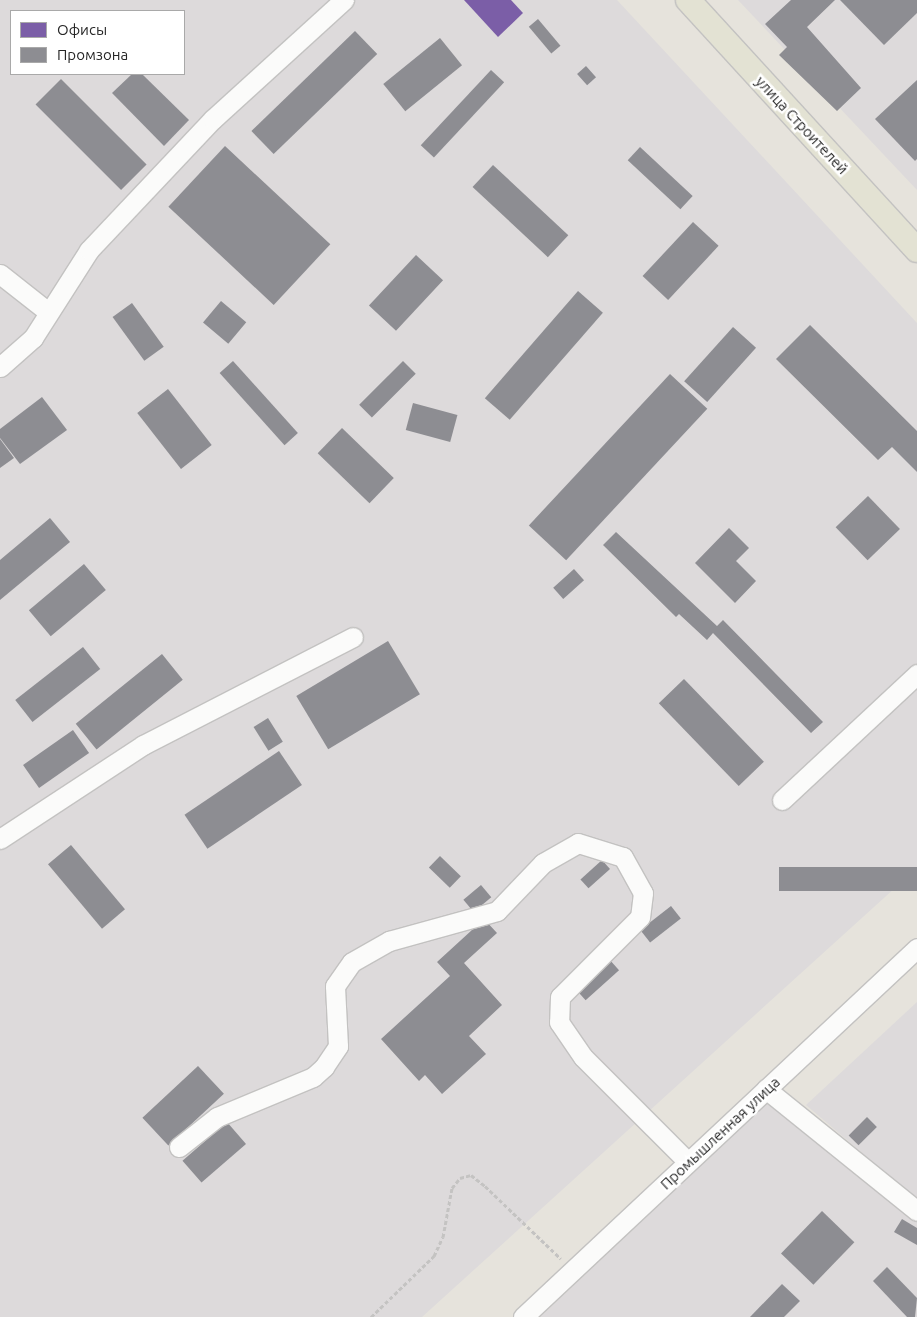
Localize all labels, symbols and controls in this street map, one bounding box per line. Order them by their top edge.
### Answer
legend [10,10,185,75]
text: Офисы [57,21,107,38]
text: Промзона [57,46,128,63]
street label: улица Строителей [752,72,852,178]
street label: Промышленная улица [656,1073,784,1193]

